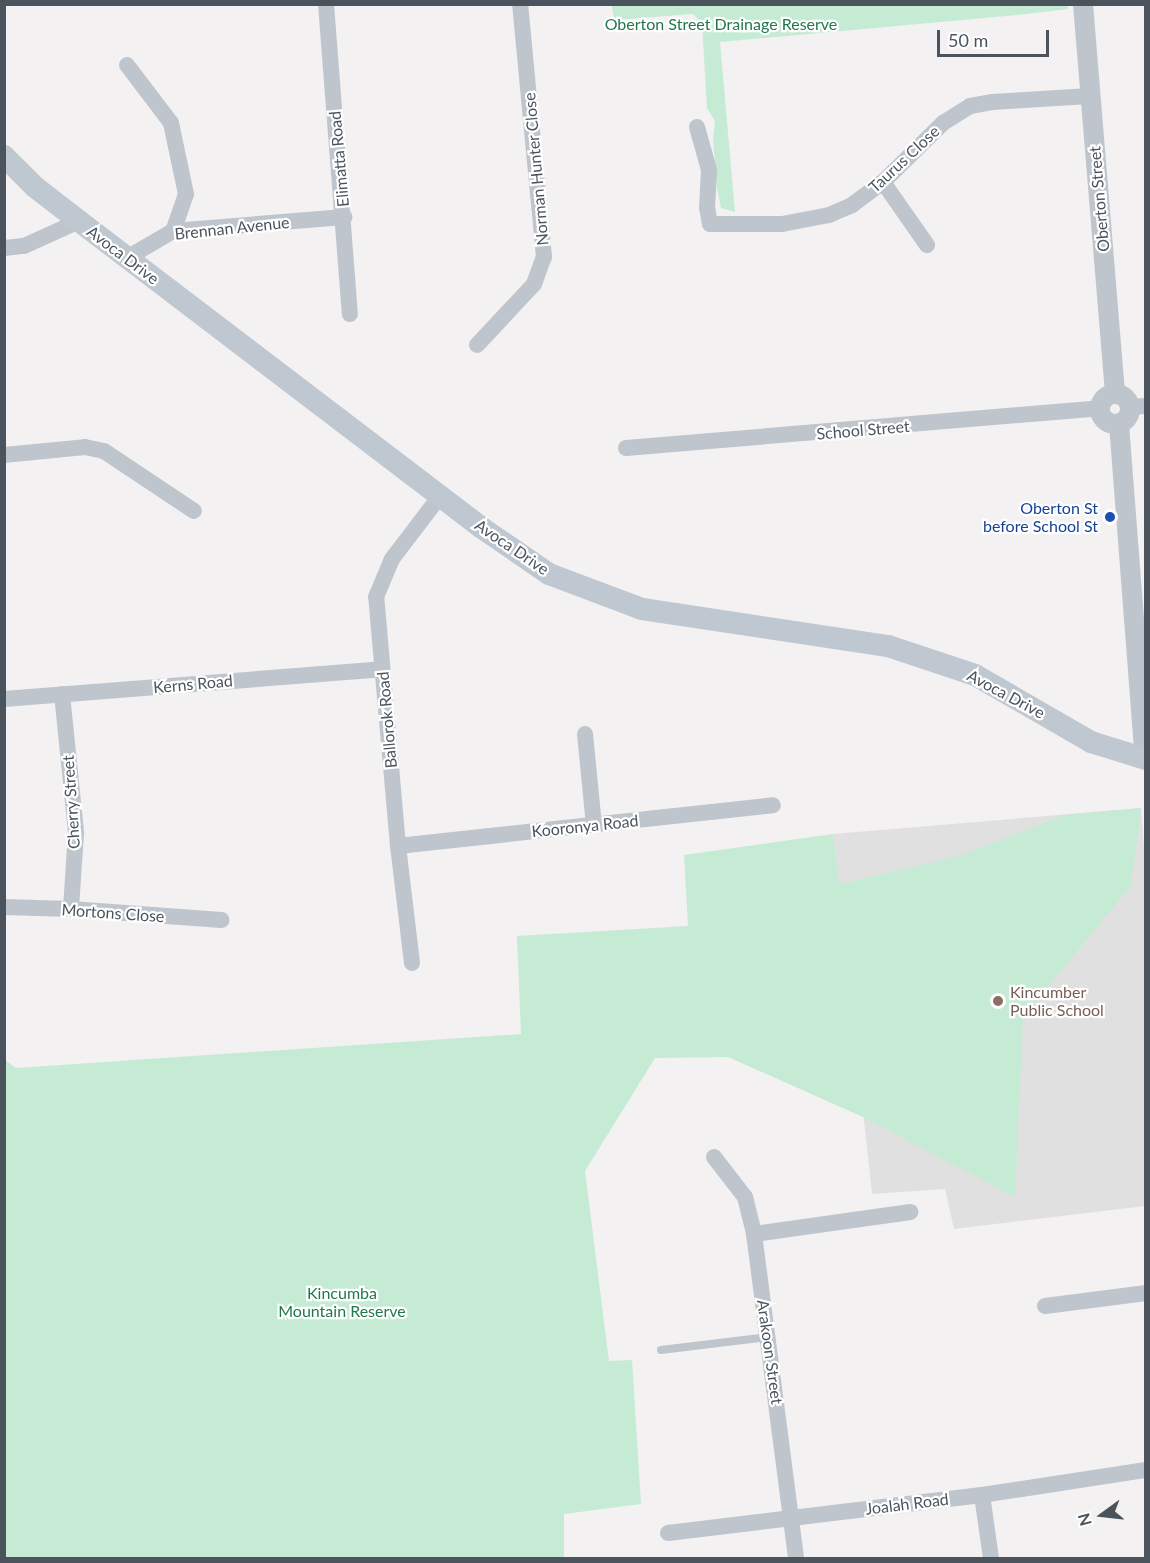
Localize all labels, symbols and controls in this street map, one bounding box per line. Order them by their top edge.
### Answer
park label: Oberton Street Drainage Reserve [605,14,837,34]
scale bar [940,18,1052,56]
text: 50 m [948,29,988,51]
street label: Norman Hunter Close [520,92,552,246]
street label: Elimatta Road [325,110,353,208]
street label: Taurus Close [865,122,943,196]
street label: Oberton Street [1085,145,1113,253]
street label: Brennan Avenue [173,212,291,244]
street label: Avoca Drive [83,222,163,288]
street label: School Street [816,416,910,444]
place label: Oberton St before School St [983,498,1098,536]
marker: Oberton St before School St [1103,510,1117,524]
street label: Avoca Drive [471,515,553,579]
street label: Avoca Drive [964,666,1048,722]
street label: Kerns Road [152,671,234,697]
street label: Ballorok Road [373,671,401,769]
street label: Cherry Street [58,754,84,850]
street label: Kooronya Road [531,811,639,841]
street label: Mortons Close [61,900,165,926]
place label: Kincumber Public School [1010,982,1104,1020]
marker: Kincumber Public School [991,994,1005,1008]
park label: Kincumba Mountain Reserve [278,1283,406,1321]
street label: Arakoon Street [753,1298,787,1406]
north arrow [1072,1485,1132,1545]
street label: Joalah Road [864,1489,950,1519]
text: N [1073,1511,1095,1528]

